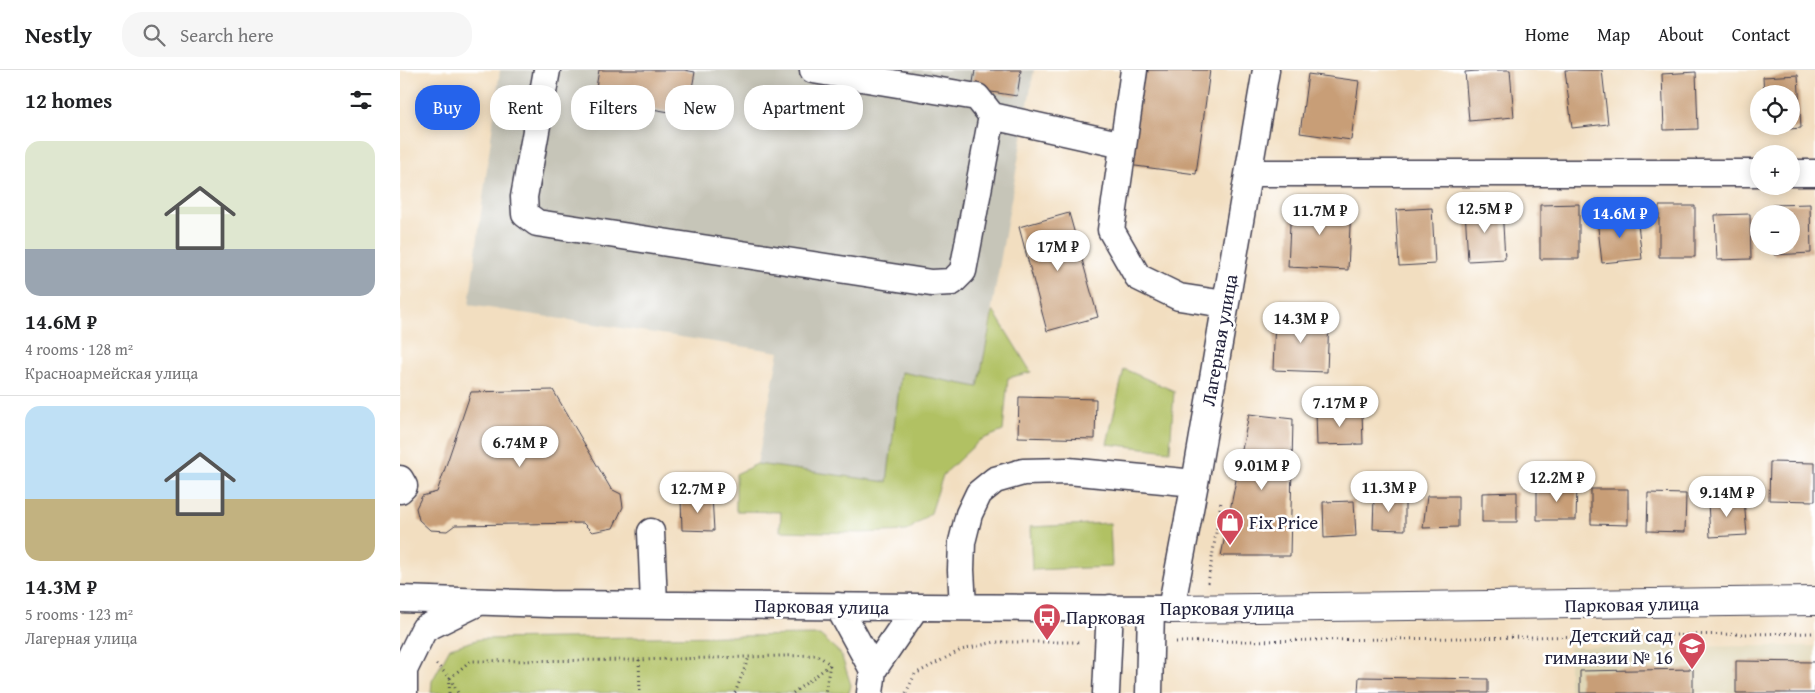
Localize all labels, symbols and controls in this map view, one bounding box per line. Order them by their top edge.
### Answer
search box [122,12,472,57]
text: Nestly [25,17,92,52]
icon: search [140,21,168,49]
text: Search here [180,21,274,49]
text: Home [1525,21,1569,48]
text: Map [1597,21,1630,48]
text: About [1658,21,1704,48]
text: Contact [1732,21,1790,48]
text: 12 homes [25,85,112,116]
chip: Buy [415,85,480,130]
chip: Rent [490,85,561,130]
chip: Filters [571,85,655,130]
chip: New [665,85,734,130]
chip: Apartment [744,85,863,130]
map controls [1750,85,1800,255]
button: locate [1750,85,1800,135]
icon: filters [347,86,375,114]
button: + [1750,145,1800,195]
icon: home [155,173,245,263]
pin: 12.5M ₽ [1439,191,1531,234]
pin: 11.7M ₽ [1274,194,1366,236]
text: 12.5M ₽ [1458,196,1512,220]
pin: 14.6M ₽ [1574,196,1666,239]
text: 11.7M ₽ [1293,198,1347,222]
text: 14.6M ₽ [1593,201,1647,225]
button: − [1750,205,1800,255]
pin: 17M ₽ [1023,230,1093,272]
text: 17M ₽ [1037,234,1079,258]
street label: Лагерная улица [1194,272,1244,408]
pin: 14.3M ₽ [1255,302,1347,344]
text: 14.6M ₽ [25,306,97,337]
text: 14.3M ₽ [1274,306,1328,330]
text: 4 rooms · 128 m² [25,337,133,361]
text: Красноармейская улица [25,361,198,385]
pin: 7.17M ₽ [1294,386,1386,428]
text: 7.17M ₽ [1313,390,1367,414]
pin: 6.74M ₽ [474,426,566,468]
text: 6.74M ₽ [493,430,547,454]
icon: home [155,439,245,529]
pin: 9.01M ₽ [1216,448,1308,491]
text: 9.01M ₽ [1235,453,1289,477]
pin: 12.2M ₽ [1511,460,1603,503]
text: 12.2M ₽ [1530,465,1584,489]
pin: 11.3M ₽ [1343,470,1435,513]
pin: 12.7M ₽ [652,472,744,514]
text: 11.3M ₽ [1362,475,1416,499]
text: 12.7M ₽ [671,476,725,500]
pin: 9.14M ₽ [1681,476,1773,518]
text: 9.14M ₽ [1700,480,1754,504]
shop icon: Fix Price [1215,507,1245,546]
place label: Fix Price [1249,508,1318,536]
text: 14.3M ₽ [25,571,97,602]
street label: Парковая улица [1564,589,1700,619]
street label: Парковая улица [754,591,890,621]
street label: Парковая улица [1160,594,1294,622]
text: 5 rooms · 123 m² [25,602,133,626]
bus stop icon: Парковая [1032,602,1062,641]
place label: Парковая [1066,603,1145,631]
place label: Детский сад гимназии № 16 [1545,621,1673,671]
text: Лагерная улица [25,626,137,650]
school or university icon: Детский сад гимназии № 16 [1677,631,1707,670]

